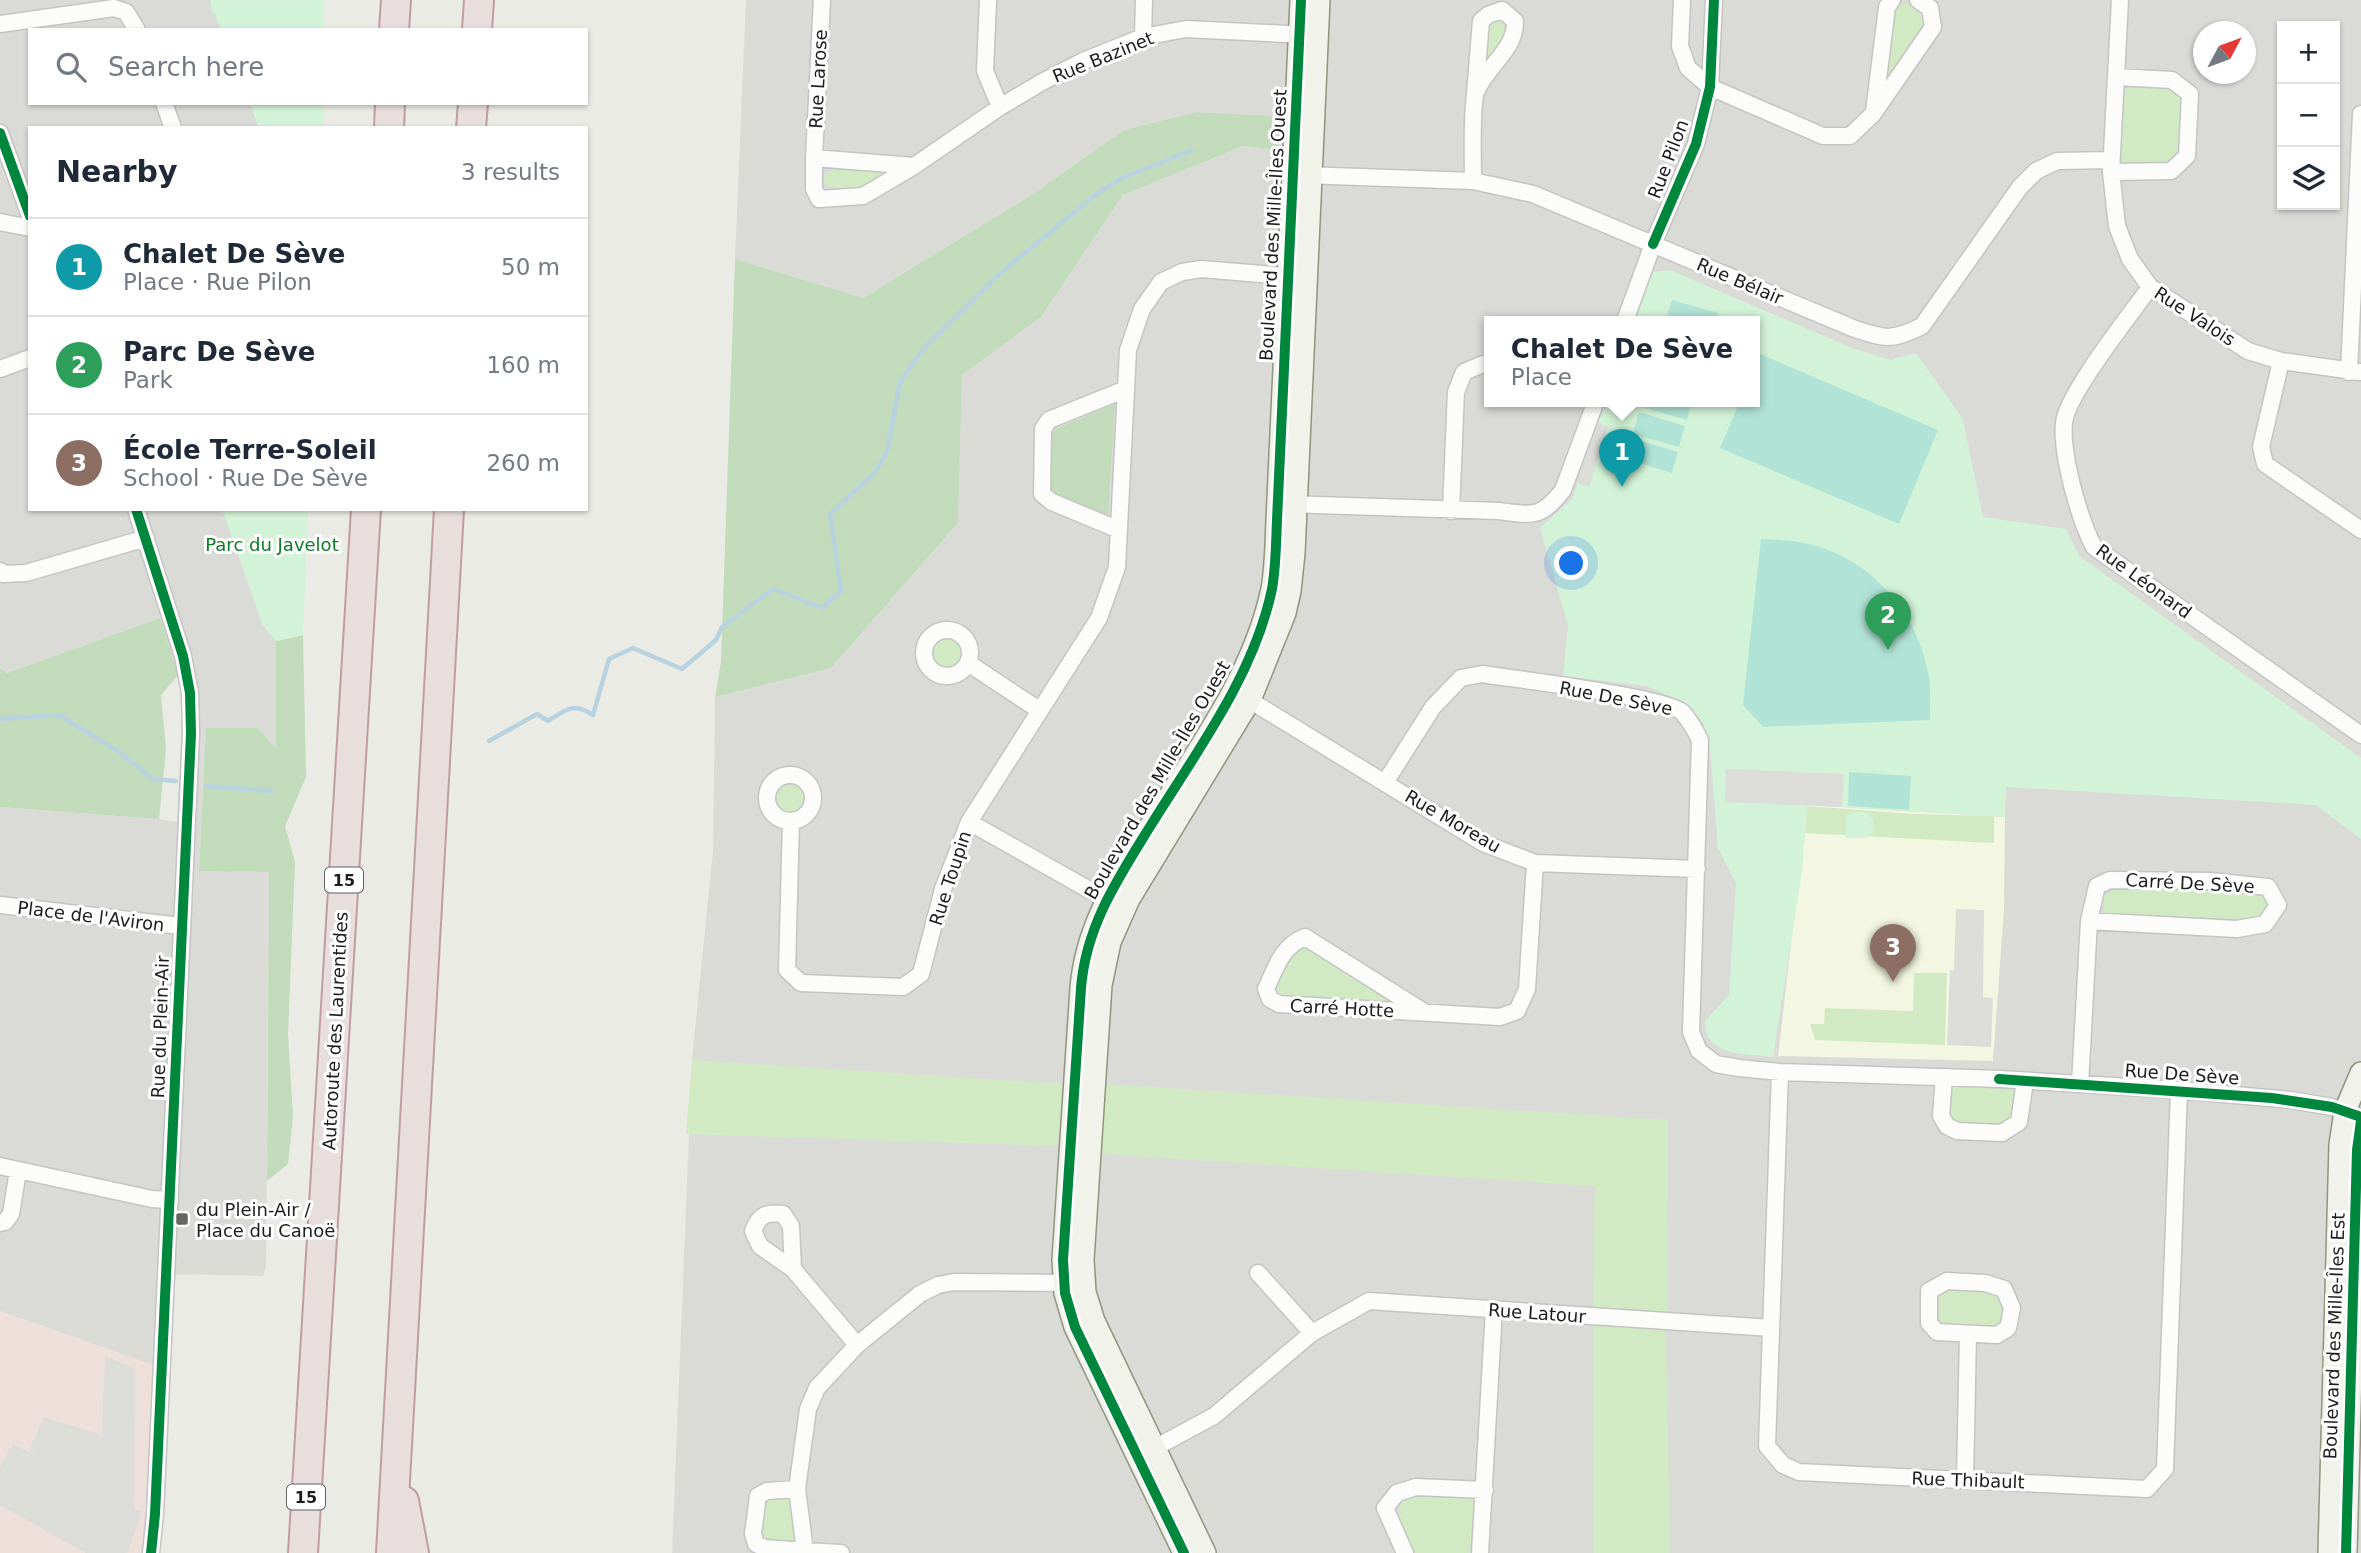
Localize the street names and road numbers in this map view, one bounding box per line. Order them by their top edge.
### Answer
street label: Rue Bazinet [1049,27,1157,87]
street label: Rue Larose [805,29,831,129]
street label: Boulevard des Mille-Îles Ouest [1255,89,1291,361]
street label: Rue Pilon [1643,117,1693,201]
street label: Rue Bélair [1694,253,1787,309]
street label: Rue Valois [2151,282,2239,350]
street label: Rue Léonard [2092,539,2196,623]
street label: Boulevard des Mille-Îles Ouest [1080,657,1234,903]
street label: Rue De Sève [1558,677,1674,719]
street label: Rue Moreau [1401,785,1505,857]
street label: Rue Toupin [925,828,975,928]
road number: 15 [325,867,363,892]
street label: Carré De Sève [2125,869,2255,897]
street label: Place de l'Aviron [16,897,166,935]
street label: Autoroute des Laurentides [318,911,352,1151]
street label: Rue du Plein-Air [147,955,173,1099]
street label: Carré Hotte [1289,995,1395,1021]
street label: Rue De Sève [2124,1060,2240,1088]
street label: Boulevard des Mille-Îles Est [2319,1212,2349,1460]
street label: Rue Latour [1487,1299,1587,1327]
street label: Rue Thibault [1911,1468,2025,1492]
road number: 15 [287,1484,325,1510]

